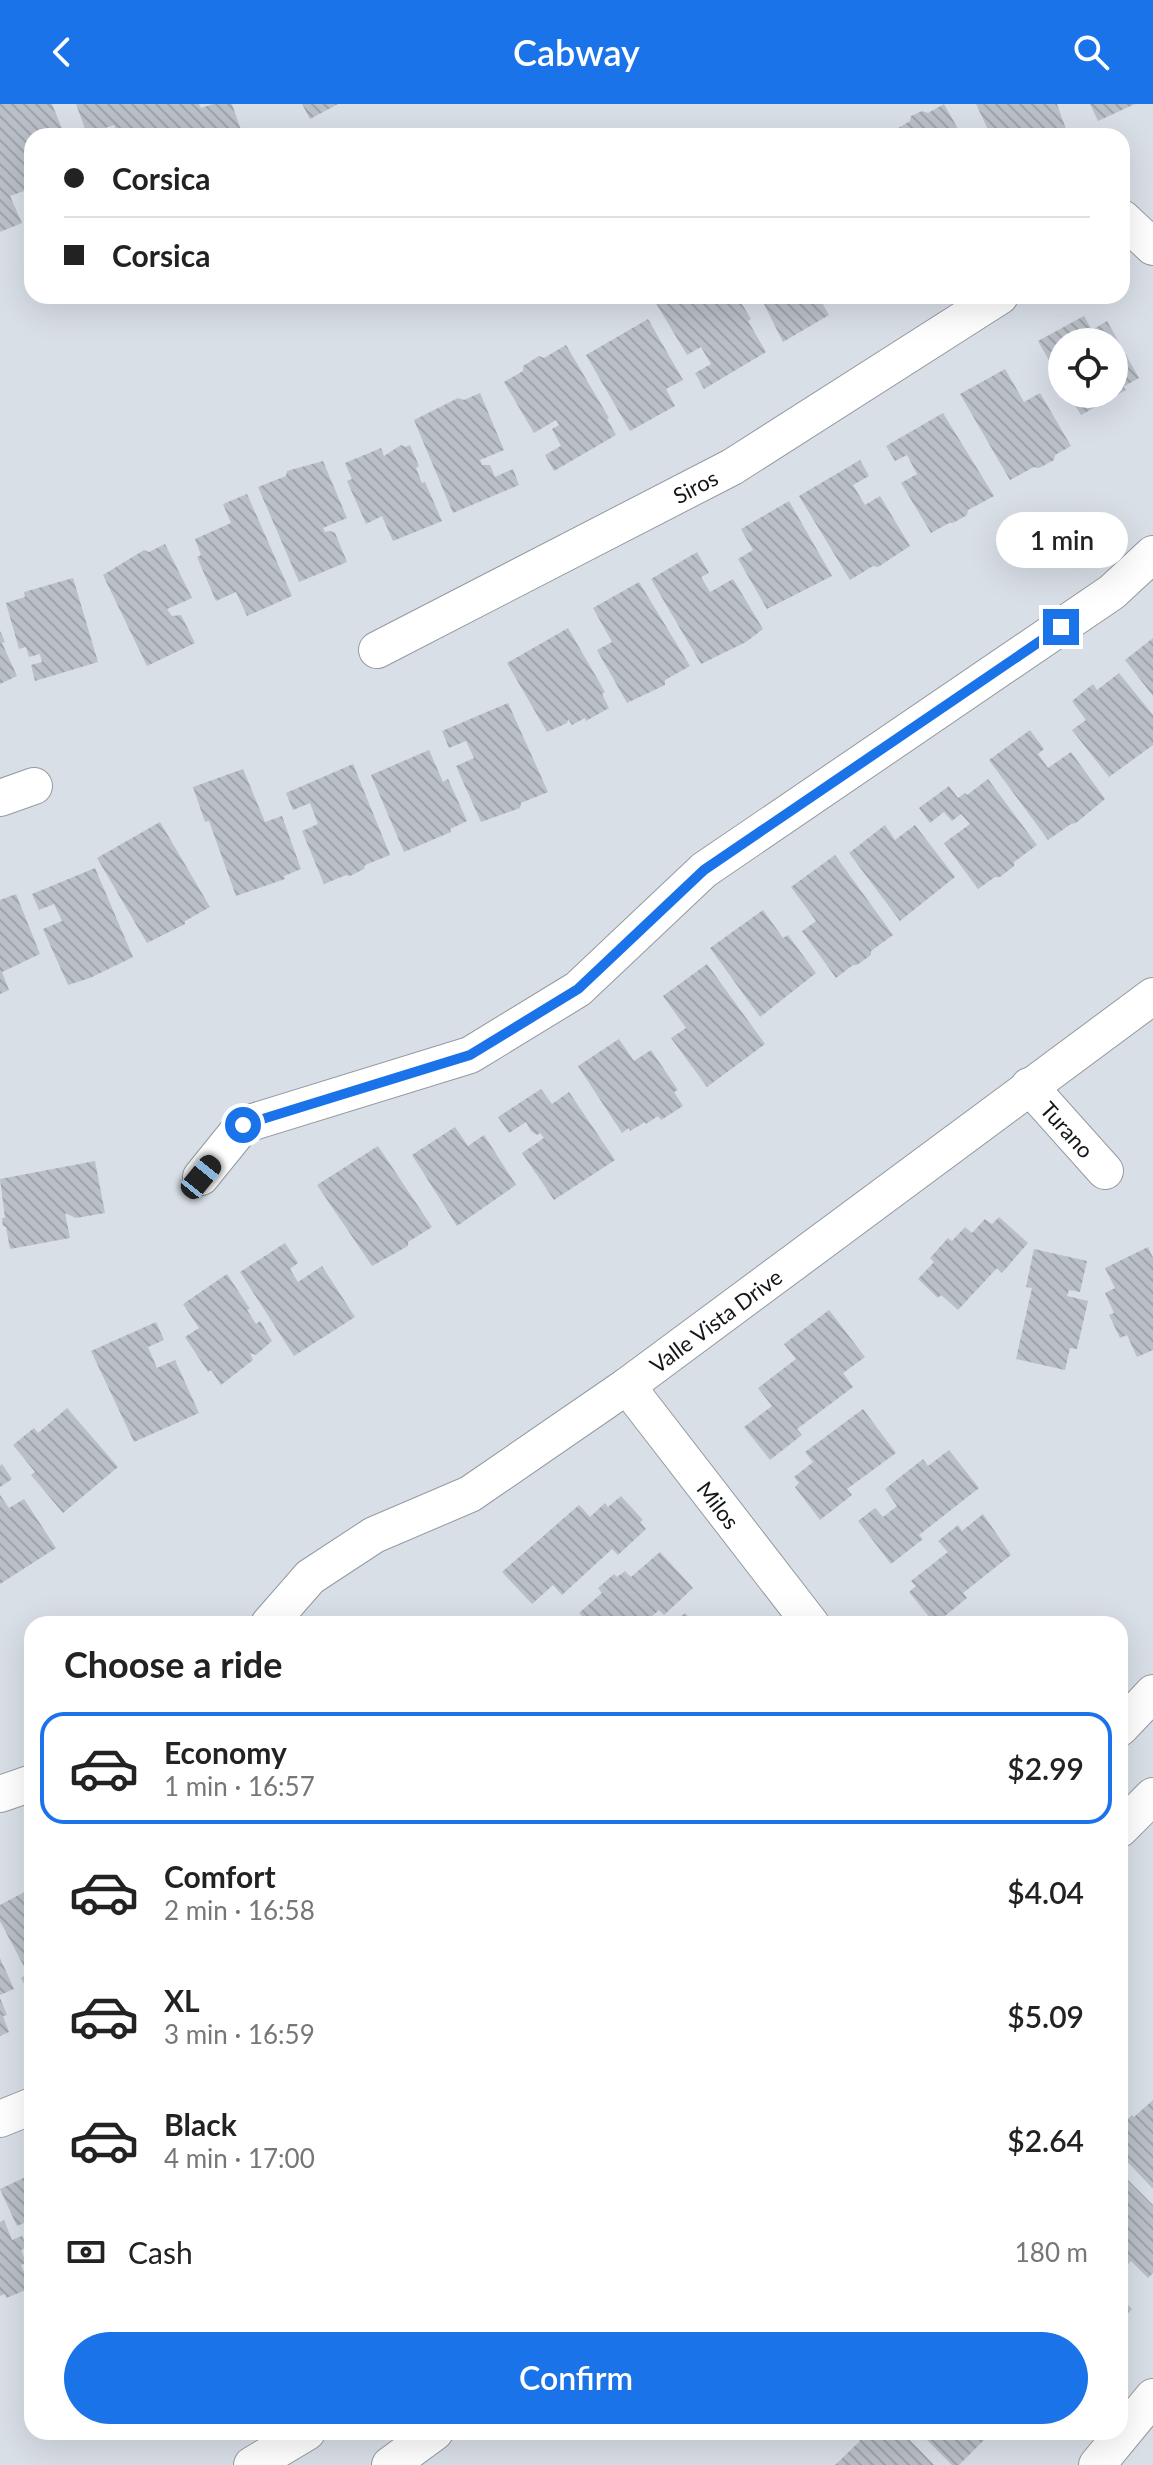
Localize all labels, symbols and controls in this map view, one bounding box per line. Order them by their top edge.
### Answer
icon: back [40,30,84,74]
text: Cabway [513,30,640,74]
icon: search [1069,30,1113,74]
text: Corsica [112,160,210,196]
text: Corsica [112,237,210,273]
map controls [1048,328,1128,408]
button: locate [1048,328,1128,408]
street label: Siros [668,463,722,509]
callout: 1 min [995,511,1127,567]
text: 1 min [1030,524,1094,556]
route end [1043,609,1079,645]
street label: Turano [1035,1095,1100,1163]
route start [225,1107,261,1143]
car [177,1151,225,1203]
street label: Valle Vista Drive [644,1263,787,1378]
street label: Milos [692,1476,746,1534]
text: Choose a ride [64,1642,283,1686]
icon: car [68,1732,140,1804]
text: Economy [164,1734,287,1770]
text: $2.99 [1007,1750,1084,1786]
text: 1 min · 16:57 [164,1770,315,1802]
icon: car [68,1856,140,1928]
text: Comfort [164,1858,276,1894]
text: $4.04 [1007,1874,1084,1910]
text: 2 min · 16:58 [164,1894,315,1926]
icon: car [68,1980,140,2052]
text: XL [164,1982,200,2018]
text: $5.09 [1007,1998,1084,2034]
text: 3 min · 16:59 [164,2018,315,2050]
icon: car [68,2104,140,2176]
text: Black [164,2106,237,2142]
text: $2.64 [1007,2122,1084,2158]
text: 4 min · 17:00 [164,2142,315,2174]
icon: cash [64,2230,108,2274]
text: Cash [128,2234,193,2270]
text: 180 m [1015,2236,1088,2268]
button: Confirm [64,2332,1088,2424]

